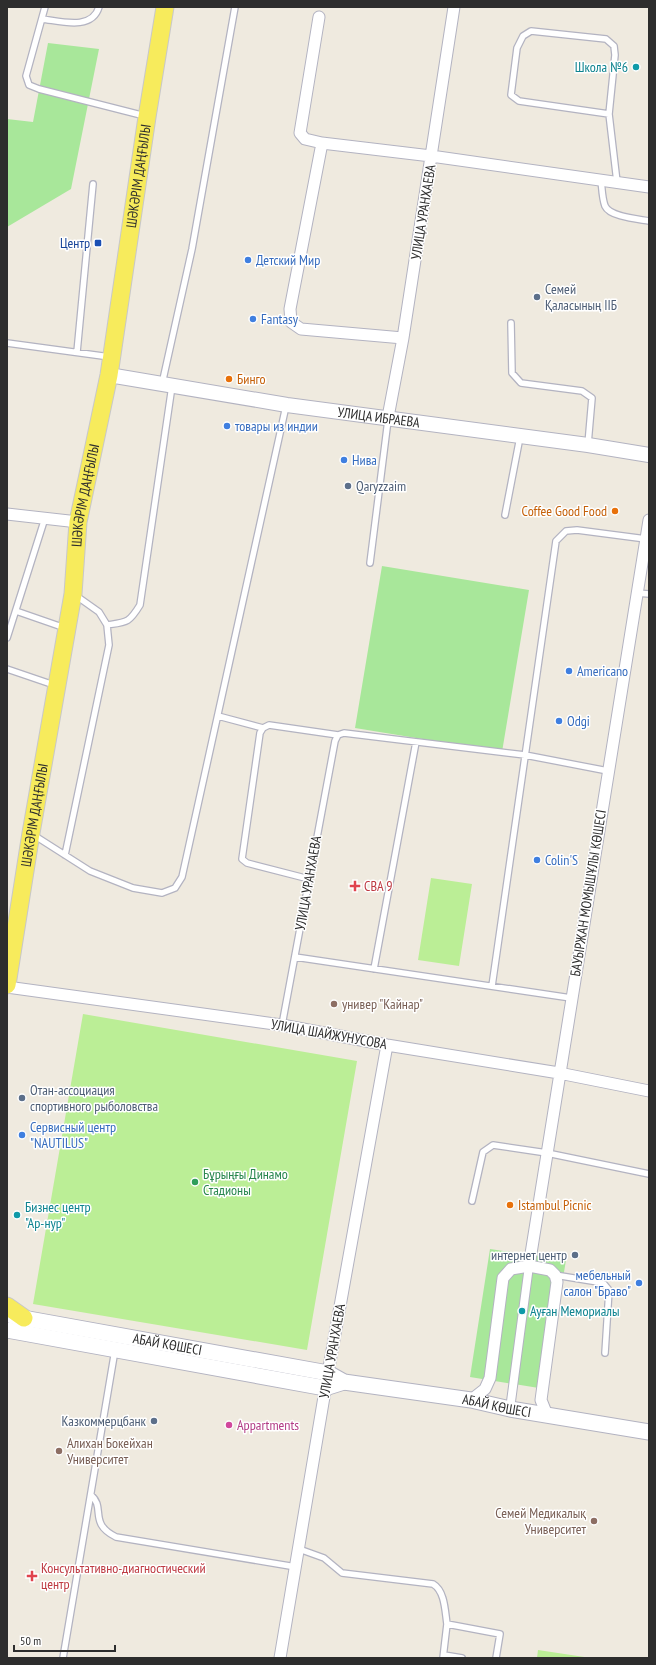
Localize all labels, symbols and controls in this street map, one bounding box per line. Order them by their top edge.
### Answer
place label: Школа №6 [575,58,628,76]
marker: Школа №6 [631,62,641,72]
street label: ШӘКӘРІМ ДАҢҒЫЛЫ [122,123,155,229]
street label: УЛИЦА УРАНХАЕВА [407,163,439,261]
place label: Центр [60,234,90,252]
marker: Центр [93,238,103,248]
place label: Детский Мир [256,251,320,269]
marker: Детский Мир [243,255,253,265]
place label: Семей Қаласының ІІБ [545,280,617,314]
marker: Семей Қаласының ІІБ [532,292,542,302]
place label: Fantasy [261,310,299,328]
marker: Fantasy [248,314,258,324]
place label: Бинго [237,370,265,388]
marker: Бинго [224,374,234,384]
street label: УЛИЦА ИБРАЕВА [336,403,421,432]
place label: товары из индии [235,417,318,435]
marker: товары из индии [222,421,232,431]
street label: ШӘКӘРІМ ДАҢҒЫЛЫ [67,442,103,547]
place label: Нива [352,451,377,469]
marker: Нива [339,455,349,465]
place label: Qaryzzaim [356,477,406,495]
marker: Qaryzzaim [343,481,353,491]
place label: Coffee Good Food [522,502,607,520]
marker: Coffee Good Food [610,506,620,516]
place label: Americano [577,662,628,680]
marker: Americano [564,666,574,676]
place label: Odgi [567,712,590,730]
marker: Odgi [554,716,564,726]
street label: ШӘКӘРІМ ДАҢҒЫЛЫ [17,762,52,868]
street label: БАУЫРЖАН МОМЫШҰЛЫ КӨШЕСІ [566,808,610,978]
street label: УЛИЦА УРАНХАЕВА [291,834,325,932]
place label: Colin'S [545,851,578,869]
marker: Colin'S [532,855,542,865]
place label: СВА 9 [364,877,392,895]
marker: СВА 9 [349,880,361,892]
place label: универ "Кайнар" [342,995,423,1013]
marker: универ "Кайнар" [329,999,339,1009]
street label: УЛИЦА ШАЙЖУНУСОВА [270,1015,389,1053]
place label: Отан-ассоциация спортивного рыболовства [30,1081,158,1115]
marker: Отан-ассоциация спортивного рыболовства [17,1093,27,1103]
place label: Сервисный центр "NAUTILUS" [30,1118,116,1152]
marker: Сервисный центр "NAUTILUS" [17,1130,27,1140]
place label: Бұрыңғы Динамо Стадионы [203,1165,288,1199]
marker: Бұрыңғы Динамо Стадионы [190,1177,200,1187]
place label: Istambul Picnic [518,1196,591,1214]
place label: Бизнес центр "Ар-нур" [25,1198,91,1232]
marker: Istambul Picnic [505,1200,515,1210]
marker: Бизнес центр "Ар-нур" [12,1210,22,1220]
place label: интернет центр [491,1246,567,1264]
marker: интернет центр [570,1250,580,1260]
place label: мебельный салон "Браво" [563,1266,631,1300]
marker: мебельный салон "Браво" [634,1278,644,1288]
street label: УЛИЦА УРАНХАЕВА [315,1302,349,1400]
place label: Ауған Мемориалы [530,1302,620,1320]
marker: Ауған Мемориалы [517,1306,527,1316]
street label: АБАЙ КӨШЕСІ [131,1329,204,1359]
street label: АБАЙ КӨШЕСІ [461,1390,532,1421]
place label: Казкоммерцбанк [61,1412,147,1430]
marker: Казкоммерцбанк [149,1416,159,1426]
place label: Appartments [237,1416,299,1434]
marker: Appartments [224,1420,234,1430]
place label: Алихан Бокейхан Университет [67,1434,153,1468]
marker: Алихан Бокейхан Университет [54,1446,64,1456]
place label: Семей Медикалық Университет [495,1504,587,1538]
marker: Семей Медикалық Университет [589,1516,599,1526]
place label: Консультативно-диагностический центр [41,1559,206,1593]
marker: Консультативно-диагностический центр [26,1570,38,1582]
scale bar [14,1627,115,1653]
text: 50 m [20,1633,41,1648]

